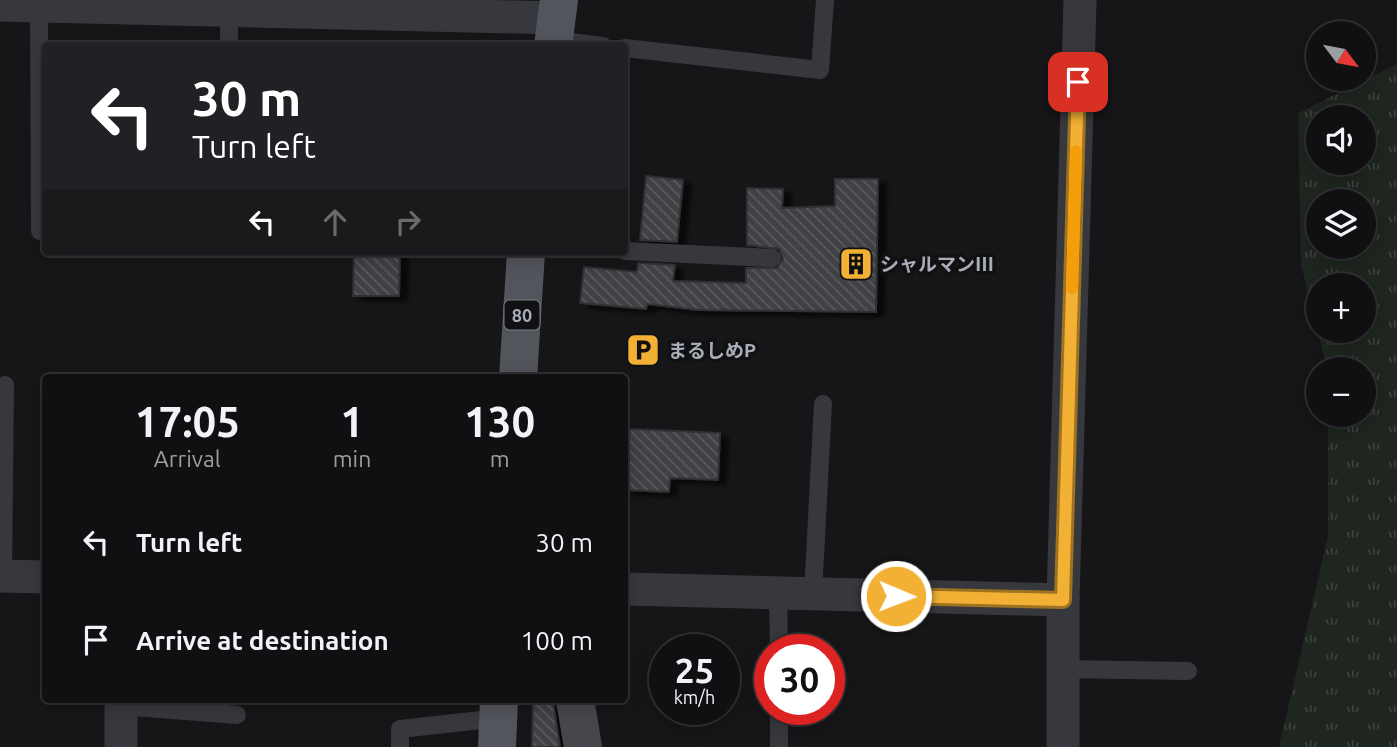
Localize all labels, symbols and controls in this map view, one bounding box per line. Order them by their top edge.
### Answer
north arrow [1306,21,1376,91]
map controls [1306,21,1376,427]
pin [1048,52,1108,112]
icon: arrive [1059,63,1097,101]
icon: left [77,70,168,161]
text: 30 m [192,70,301,125]
button: sound [1306,105,1376,175]
text: Turn left [192,128,316,164]
button: layers [1306,189,1376,259]
icon: left [243,203,281,241]
icon: ahead [316,203,354,241]
icon: right [389,203,427,241]
building icon: シャルマンⅢ [837,245,875,283]
place label: シャルマンⅢ [880,253,994,275]
button: + [1306,273,1376,343]
road number: 80 [504,300,540,330]
parking icon: まるしめP [624,331,662,369]
place label: まるしめP [668,339,756,361]
button: − [1306,357,1376,427]
text: 17:05 [135,398,240,445]
text: 1 [340,398,364,445]
text: 130 [464,398,535,445]
text: Arrival [154,446,221,471]
text: min [333,446,371,471]
text: m [490,446,510,471]
icon: left [77,523,115,561]
text: Turn left [136,528,242,557]
text: 30 m [535,528,593,557]
position arrow [859,559,933,633]
icon: arrive [77,621,115,659]
text: Arrive at destination [136,626,389,655]
text: 100 m [521,626,593,655]
speed limit sign: 30 [754,634,845,725]
text: 25 [675,650,714,690]
text: km/h [674,687,715,707]

